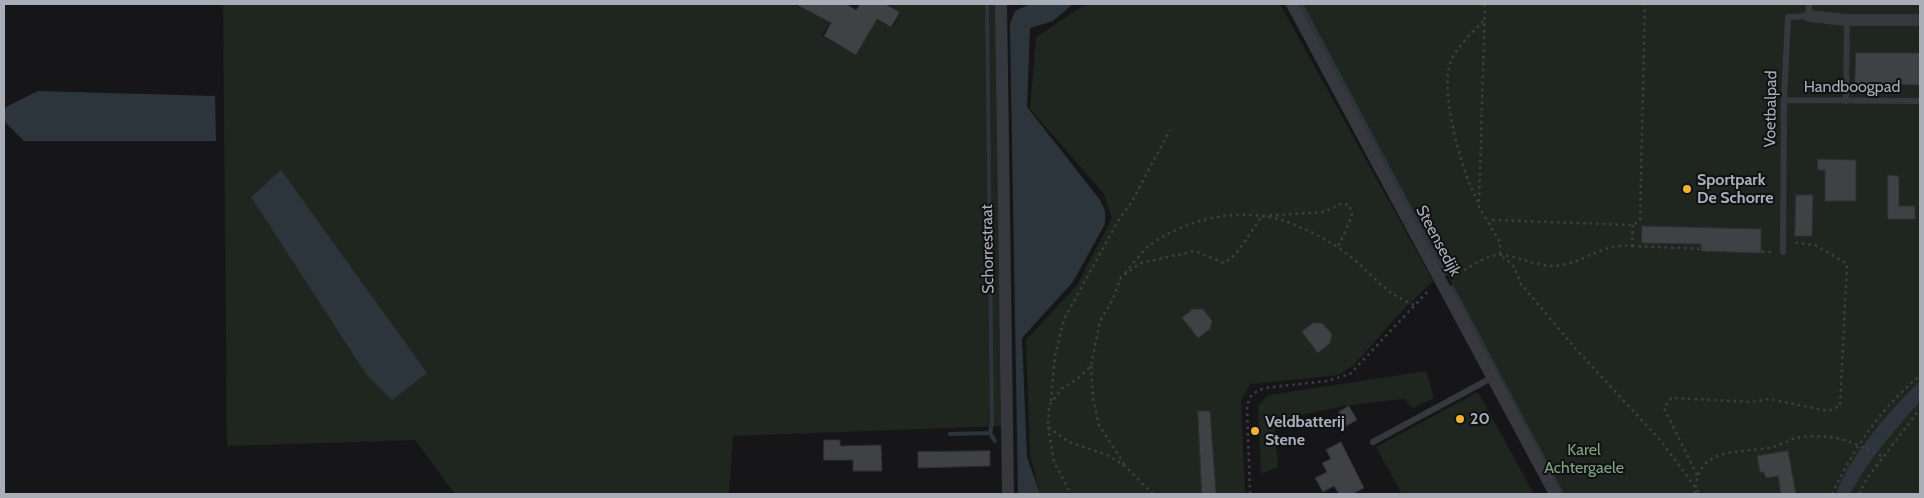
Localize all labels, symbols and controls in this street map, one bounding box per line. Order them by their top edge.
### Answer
street label: Voetbalpad [1761,70,1781,148]
street label: Handboogpad [1804,77,1900,97]
place label: Sportpark De Schorre [1697,170,1773,208]
marker: Sportpark De Schorre [1681,183,1693,195]
street label: Steensedijk [1411,202,1465,280]
street label: Schorrestraat [978,204,998,294]
place label: 20 [1470,409,1490,429]
place label: Veldbatterij Stene [1265,412,1345,450]
marker: 20 [1454,413,1466,425]
marker: Veldbatterij Stene [1249,425,1261,437]
park label: Karel Achtergaele [1544,440,1624,478]

